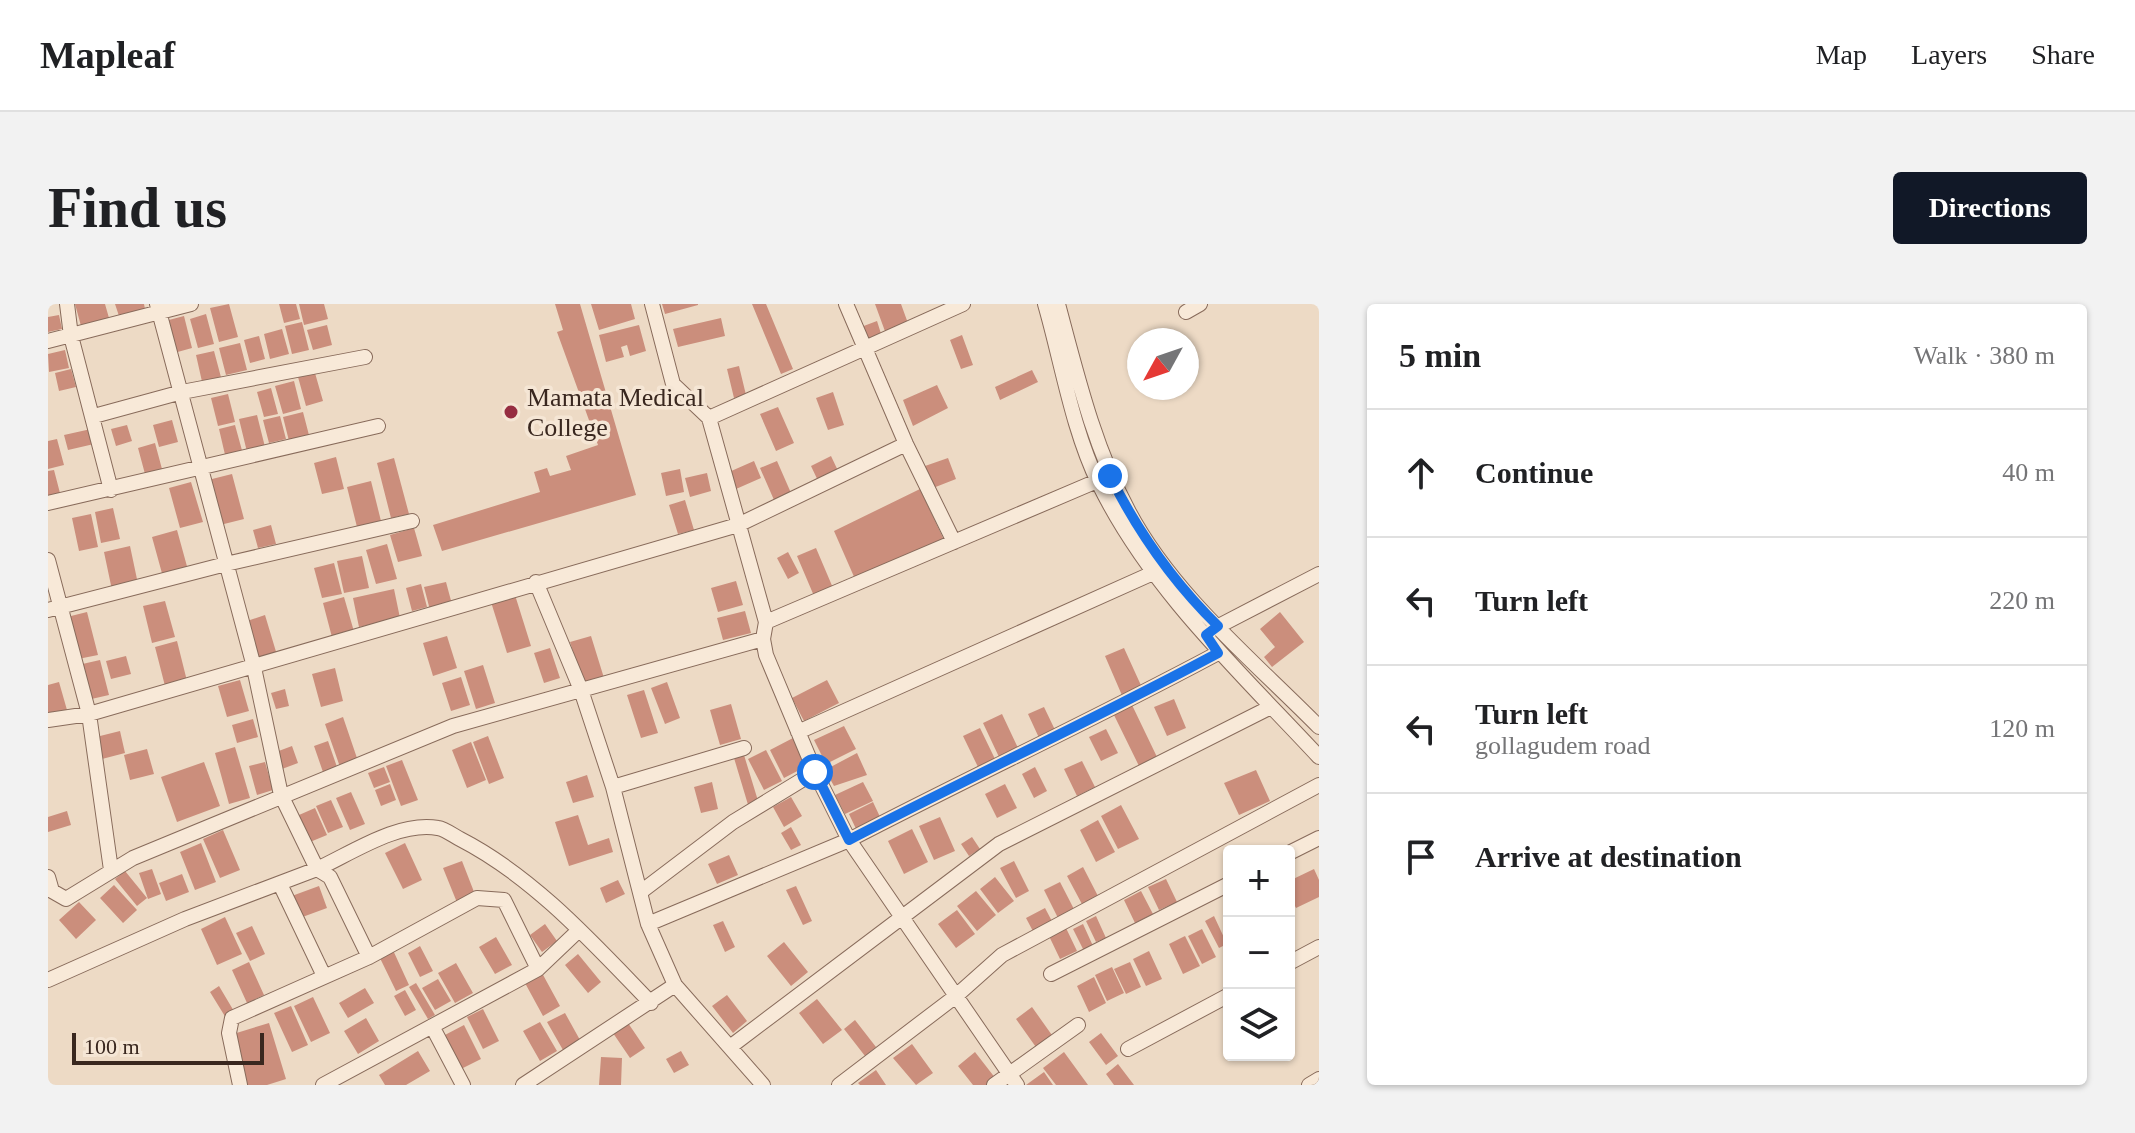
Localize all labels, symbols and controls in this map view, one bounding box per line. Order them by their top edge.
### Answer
text: Mapleaf [40,34,175,76]
text: Map [1816,39,1867,70]
text: Layers [1911,39,1987,70]
text: Share [2031,39,2095,70]
button: Directions [1893,172,2087,244]
text: Find us [48,177,227,239]
north arrow [1127,328,1199,400]
text: 5 min [1399,337,1481,374]
text: Walk · 380 m [1913,341,2055,370]
place label: Mamata Medical College [527,383,704,442]
marker: Mamata Medical College [502,403,520,421]
icon: ahead [1399,451,1443,495]
text: Continue [1475,456,1593,489]
route end [1092,458,1128,494]
text: 40 m [2002,458,2055,487]
icon: left [1399,579,1443,623]
text: Turn left [1475,584,1588,617]
text: 220 m [1989,586,2055,615]
text: Turn left [1475,697,1588,730]
icon: left [1399,707,1443,751]
text: 120 m [1989,714,2055,743]
text: gollagudem road [1475,731,1650,760]
route start [797,754,833,790]
icon: arrive [1399,835,1443,879]
text: Arrive at destination [1475,840,1742,873]
map controls [1223,845,1295,1061]
button: + [1223,845,1295,917]
button: − [1223,917,1295,989]
button: layers [1223,989,1295,1061]
scale bar [72,1029,264,1065]
text: 100 m [84,1034,140,1059]

